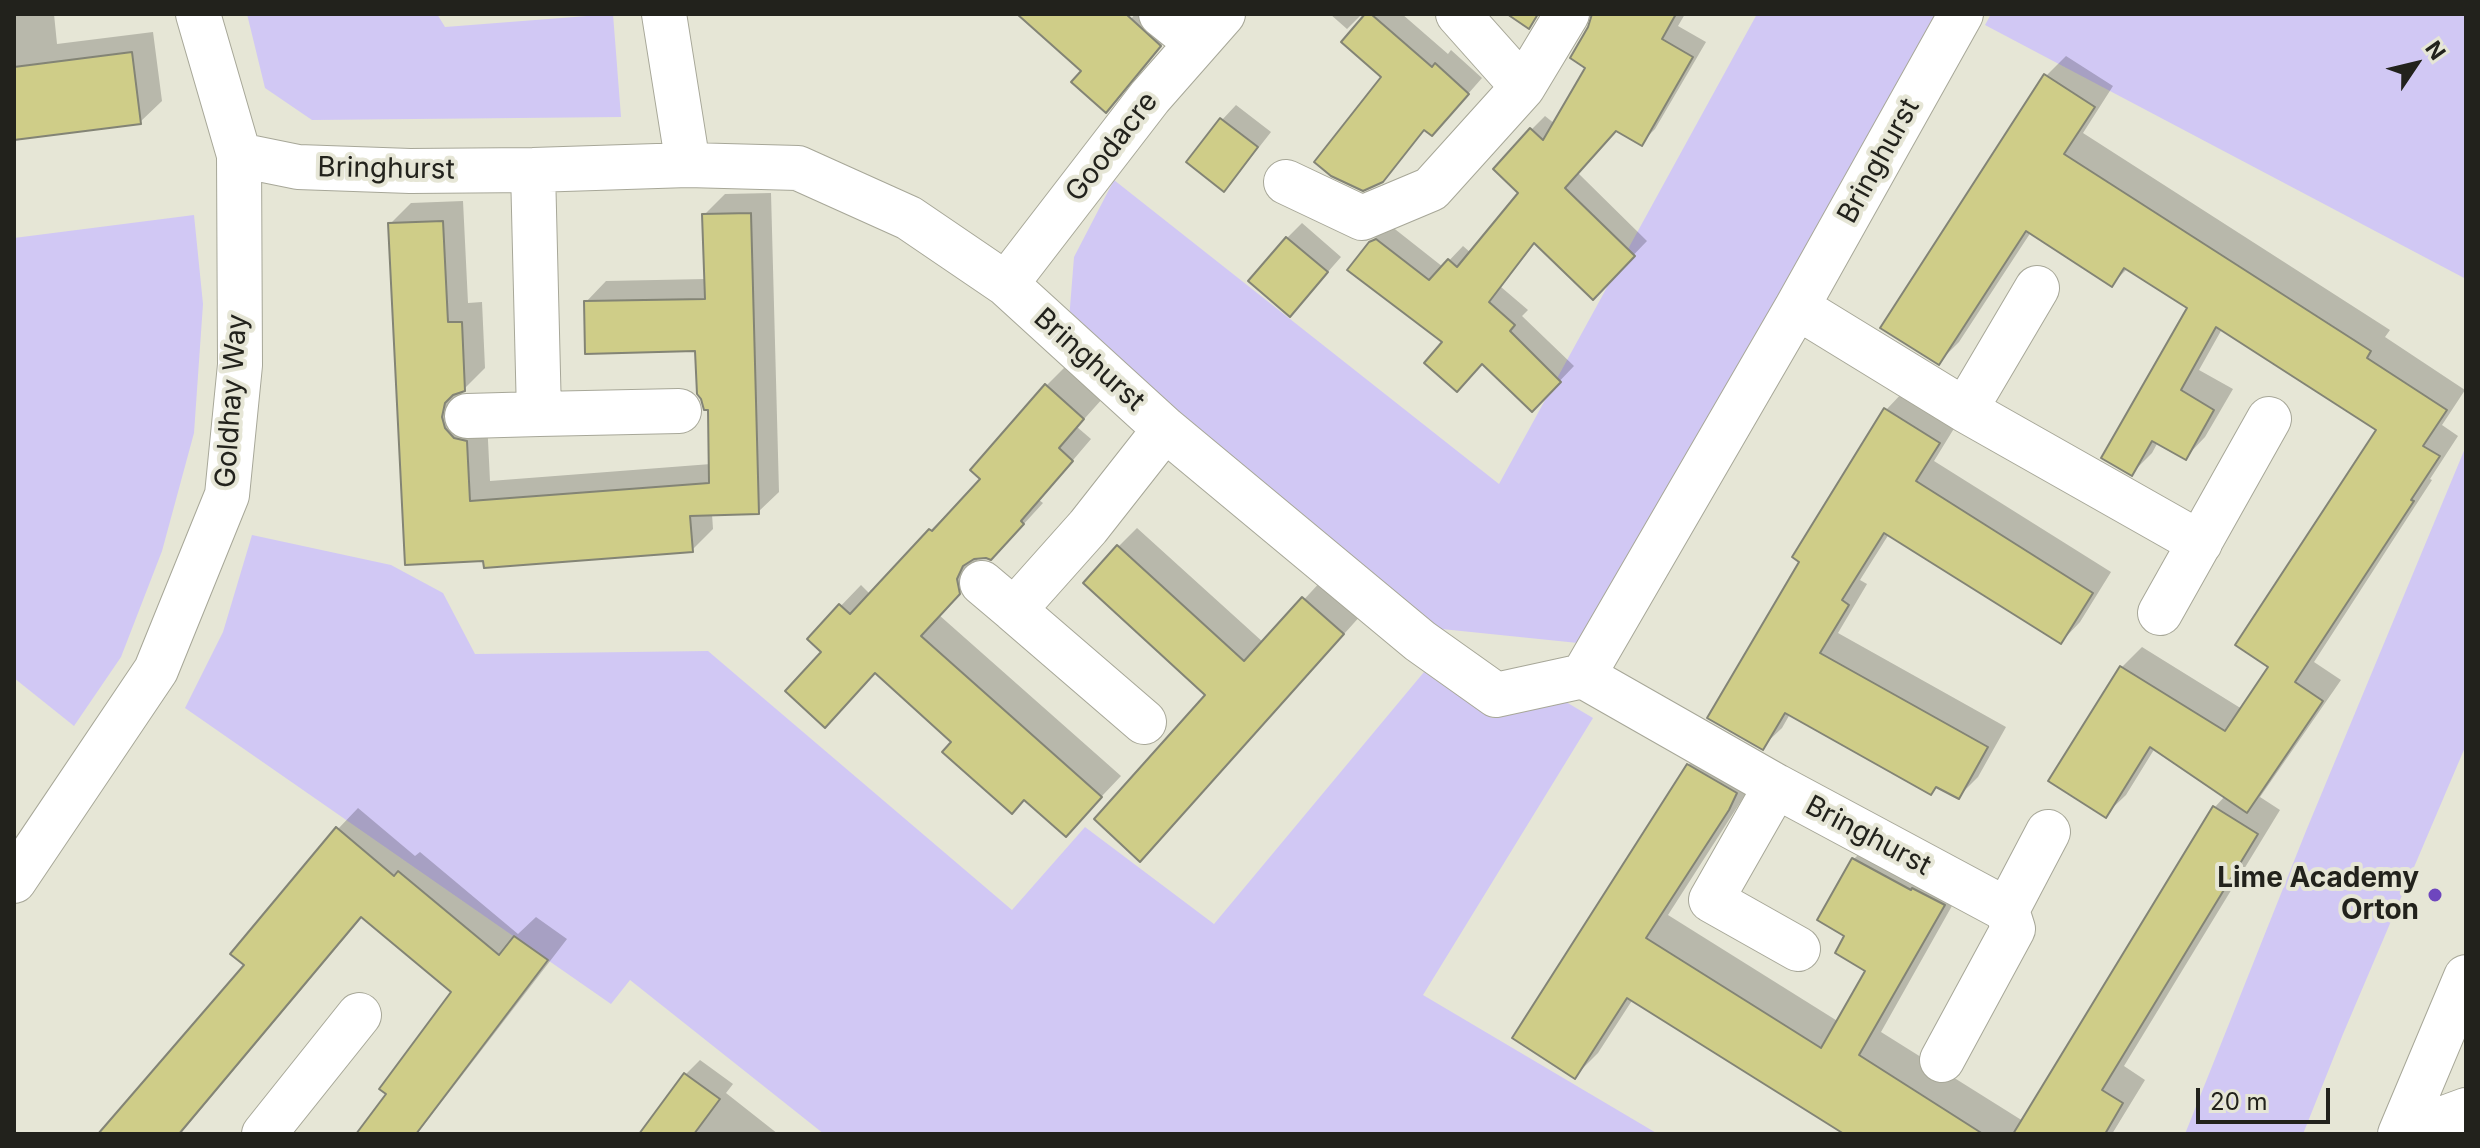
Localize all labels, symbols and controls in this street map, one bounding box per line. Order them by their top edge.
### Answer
north arrow [2376,24,2456,104]
text: N [2420,36,2451,65]
street label: Goodacre [1059,86,1165,208]
street label: Bringhurst [1831,93,1927,229]
street label: Bringhurst [317,151,455,187]
street label: Bringhurst [1027,302,1151,418]
street label: Goldhay Way [209,313,255,489]
street label: Bringhurst [1799,789,1937,883]
place label: Lime Academy Orton [2217,862,2419,928]
marker: Lime Academy Orton [2426,886,2444,904]
scale bar [2200,1072,2334,1122]
text: 20 m [2210,1087,2268,1116]

